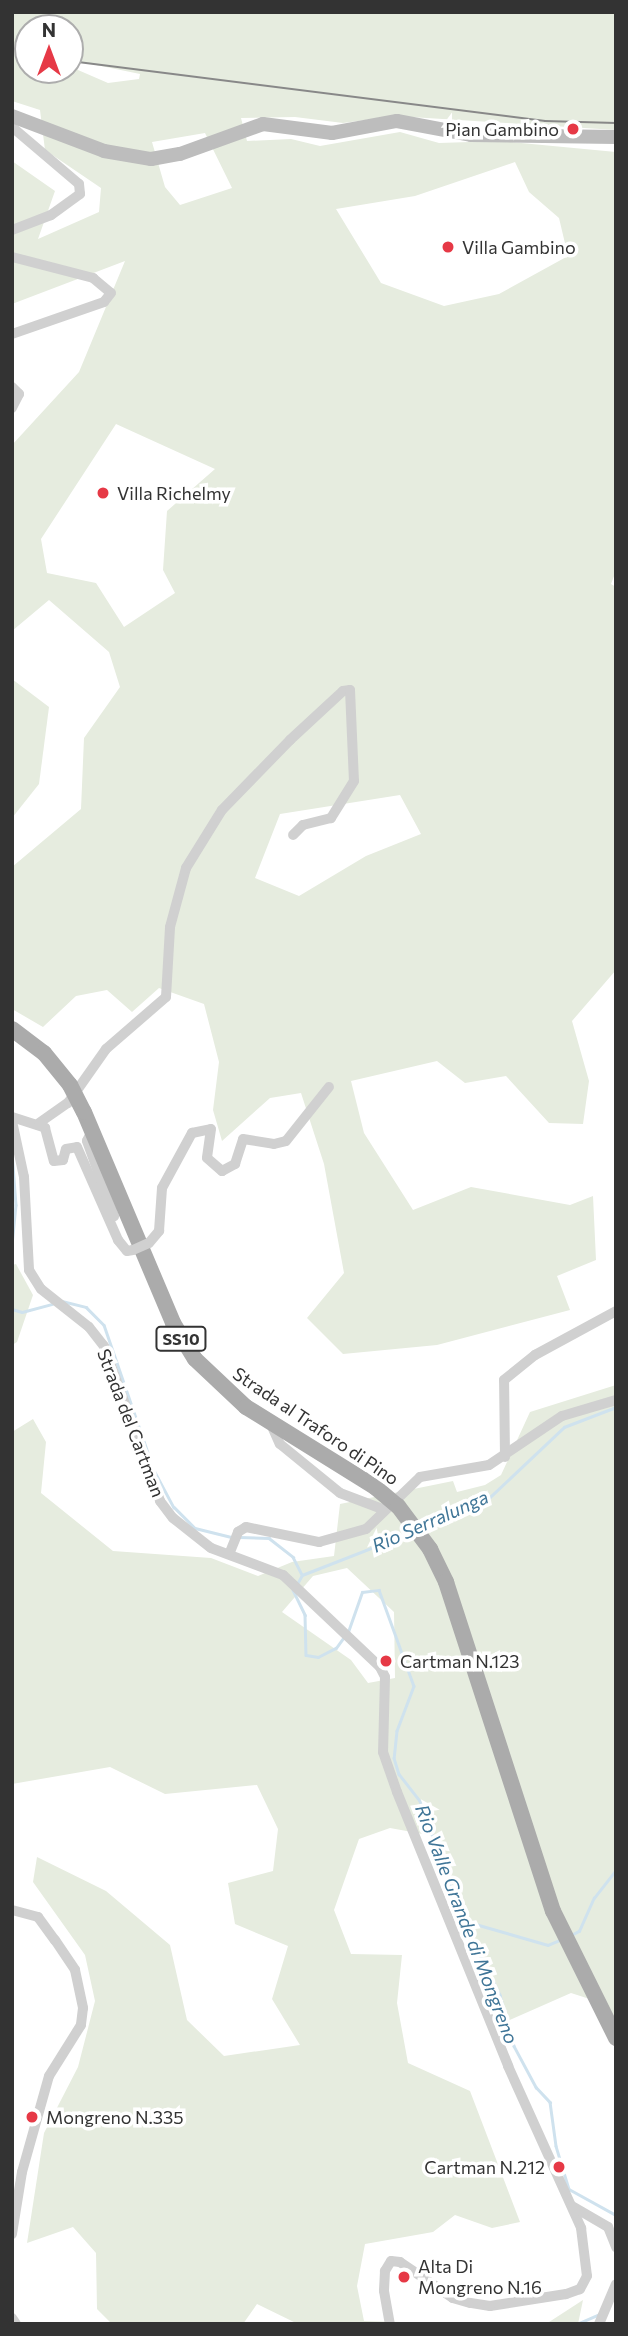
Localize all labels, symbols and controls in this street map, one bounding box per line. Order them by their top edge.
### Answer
north arrow [14,14,84,84]
text: N [42,18,56,41]
place label: Pian Gambino [445,118,559,140]
marker: Pian Gambino [565,121,581,137]
place label: Villa Gambino [462,236,576,258]
marker: Villa Gambino [440,239,456,255]
place label: Villa Richelmy [117,482,231,504]
marker: Villa Richelmy [95,485,111,501]
road number: SS10 [155,1326,207,1352]
street label: Strada del Cartman [93,1346,169,1500]
street label: Strada al Traforo di Pino [229,1362,403,1490]
water label: Rio Serralunga [368,1485,492,1557]
place label: Cartman N.123 [400,1650,520,1672]
marker: Cartman N.123 [378,1653,394,1669]
water label: Rio Valle Grande di Mongreno [411,1801,523,2047]
place label: Mongreno N.335 [46,2106,184,2128]
marker: Mongreno N.335 [24,2109,40,2125]
place label: Cartman N.212 [424,2156,545,2178]
marker: Cartman N.212 [551,2159,567,2175]
place label: Alta Di Mongreno N.16 [418,2256,542,2298]
marker: Alta Di Mongreno N.16 [396,2269,412,2285]

